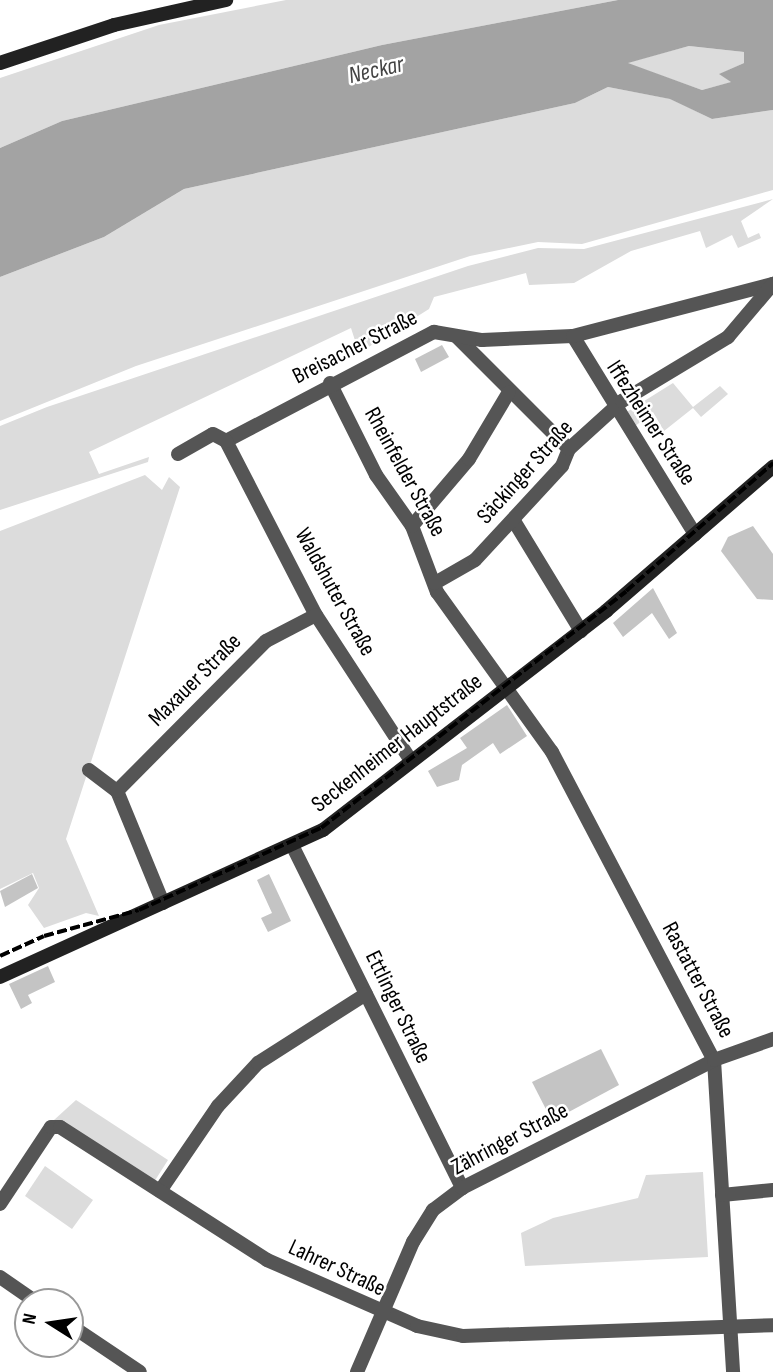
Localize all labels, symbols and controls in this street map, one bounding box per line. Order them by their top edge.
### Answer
water label: Neckar [346,50,406,90]
street label: Breisacher Straße [288,304,422,390]
street label: Iffezheimer Straße [600,355,702,491]
street label: Rheinfelder Straße [358,403,452,541]
street label: Säckinger Straße [471,414,579,530]
street label: Waldshuter Straße [289,523,381,661]
street label: Maxauer Straße [143,628,247,732]
street label: Seckenheimer Hauptstraße [306,668,488,818]
street label: Rastatter Straße [656,917,740,1043]
street label: Ettlinger Straße [359,946,437,1068]
street label: Zähringer Straße [447,1097,573,1181]
street label: Lahrer Straße [284,1234,390,1302]
north arrow [14,1288,84,1358]
text: N [18,1312,42,1326]

